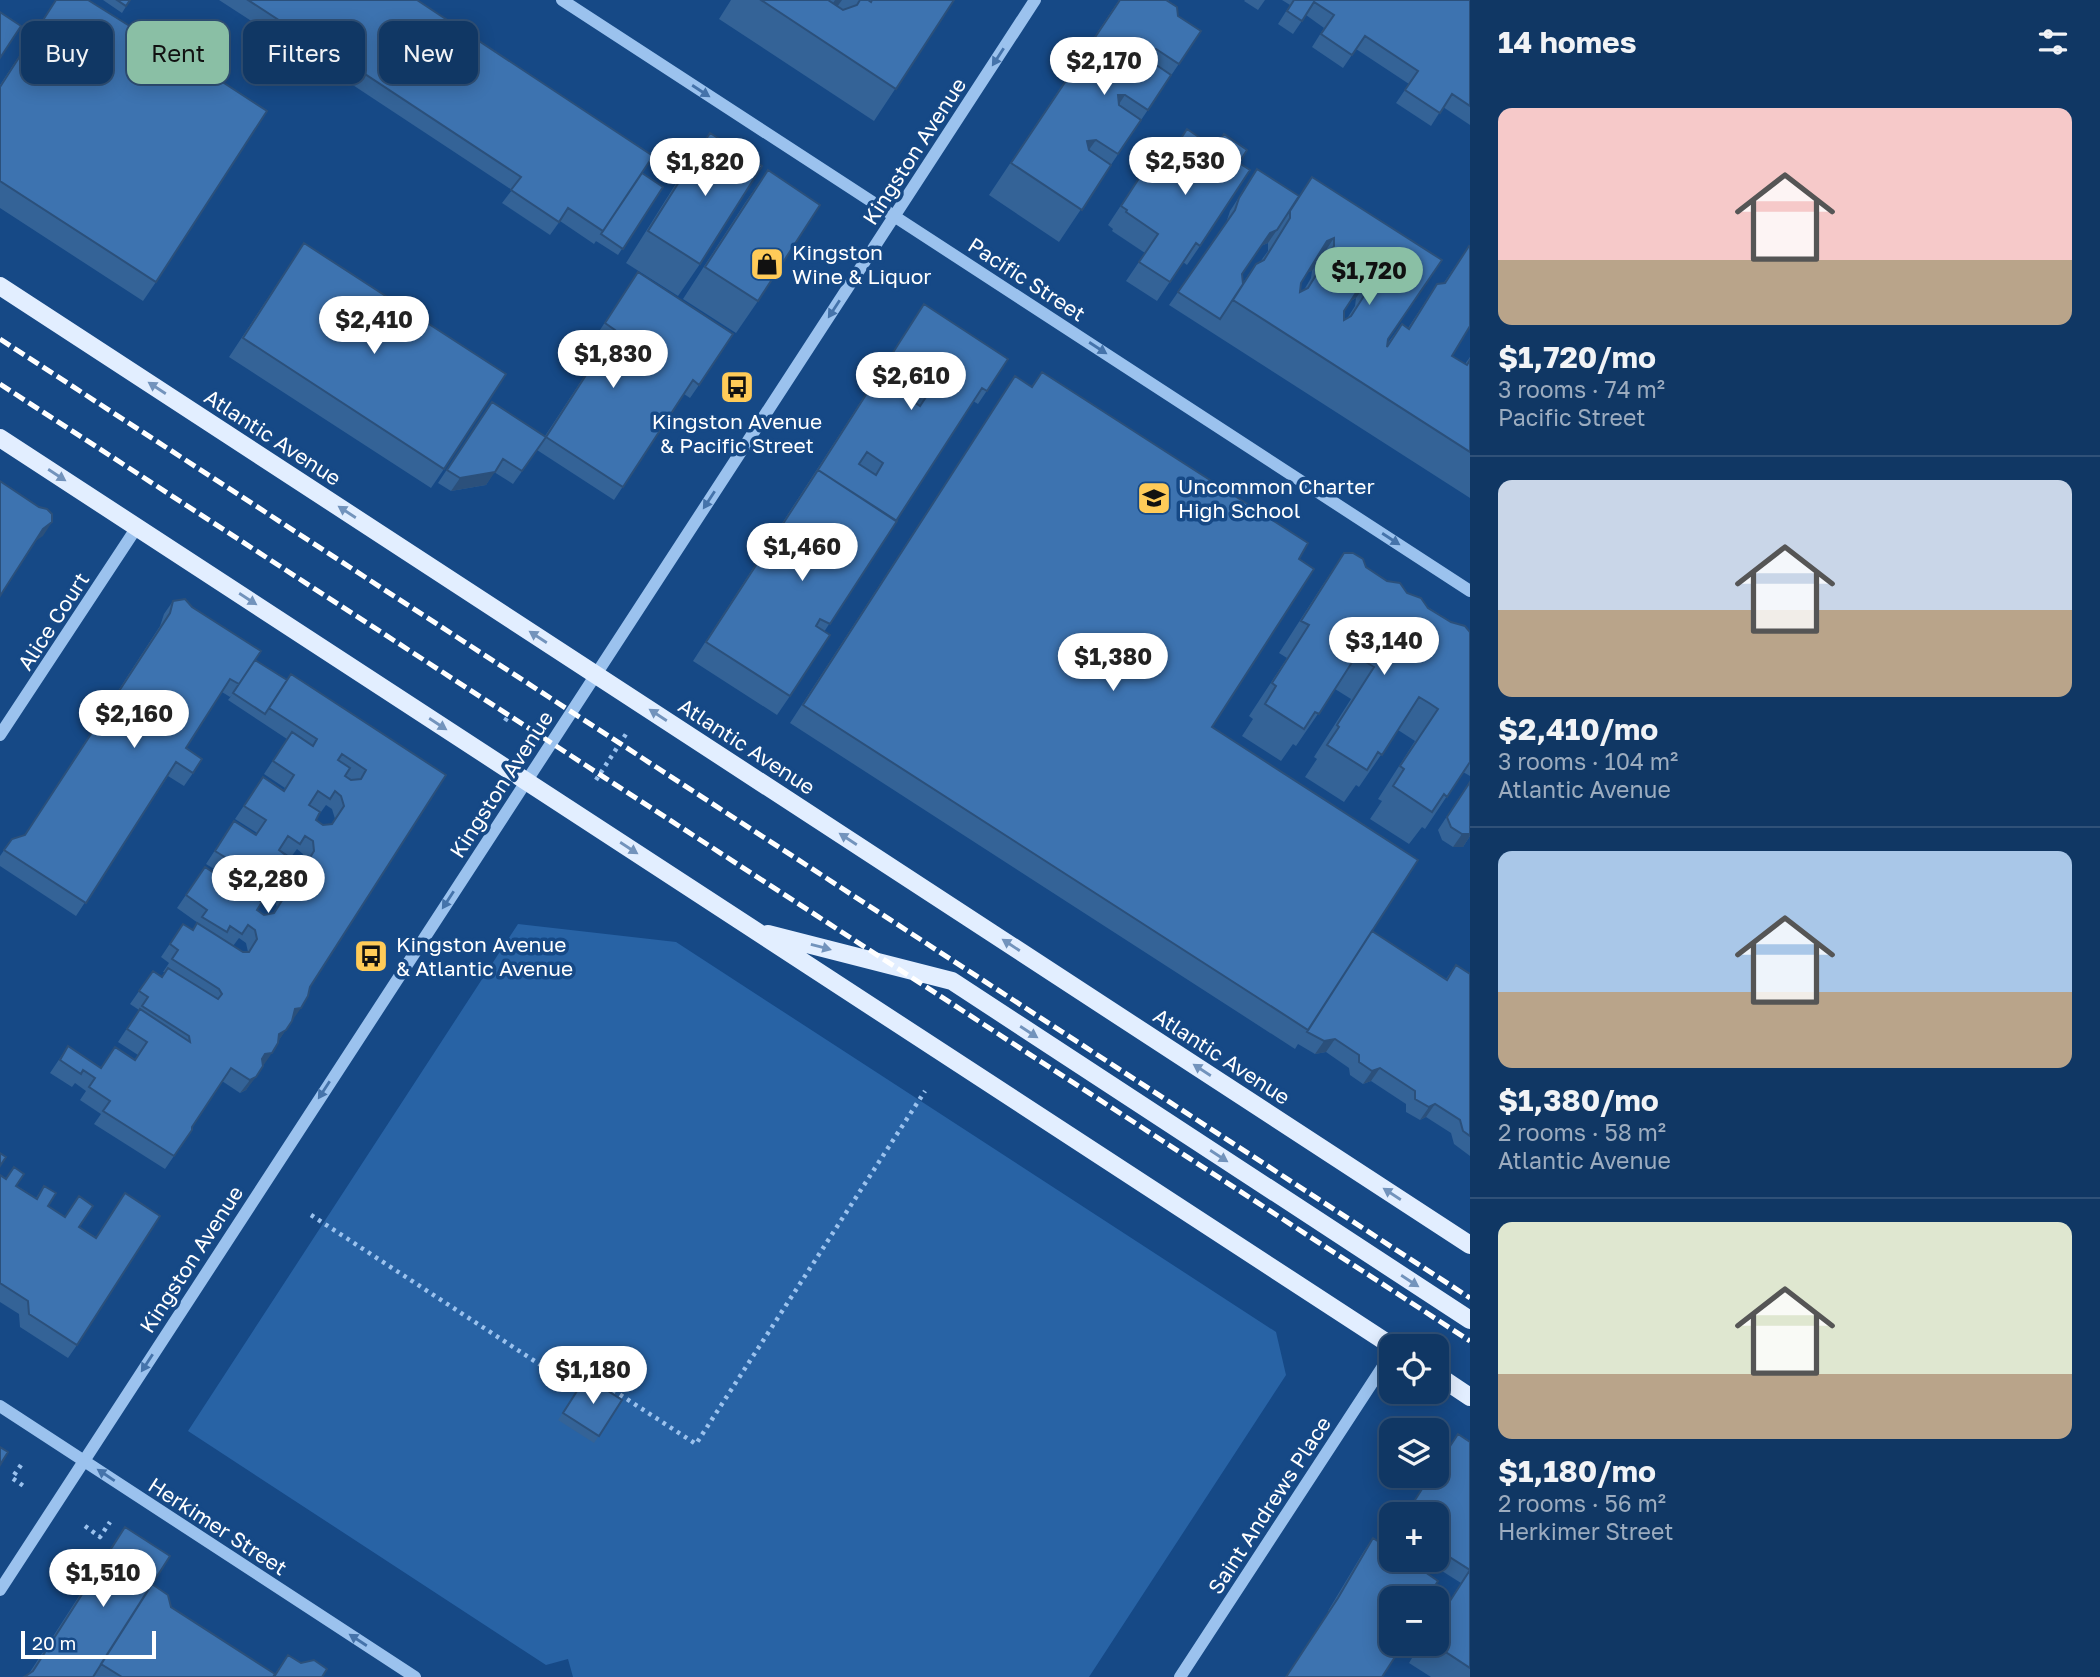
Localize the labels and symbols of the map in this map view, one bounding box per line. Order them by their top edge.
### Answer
pin: $2,170 [1047,38,1161,97]
one-way arrow [992,48,1005,67]
street label: Kingston Avenue [857,72,971,230]
one-way arrow [692,84,711,97]
pin: $1,820 [648,138,762,198]
pin: $2,530 [1128,138,1242,197]
street label: Pacific Street [963,231,1091,327]
place label: Kingston Wine & Liquor [792,239,931,289]
shop icon: Kingston Wine & Liquor [748,245,786,283]
pin: $1,720 [1312,247,1426,307]
pin: $2,410 [317,296,431,356]
one-way arrow [827,300,840,319]
pin: $1,830 [556,330,670,390]
one-way arrow [1088,342,1107,355]
pin: $2,610 [854,352,968,412]
bus stop icon: Kingston Avenue & Pacific Street [718,368,756,406]
one-way arrow [147,382,166,395]
street label: Atlantic Avenue [200,383,346,491]
place label: Kingston Avenue & Pacific Street [652,408,822,458]
one-way arrow [47,469,67,482]
place label: Uncommon Charter High School [1178,473,1375,523]
school or university icon: Uncommon Charter High School [1135,479,1173,517]
one-way arrow [703,490,716,510]
one-way arrow [338,506,357,519]
pin: $1,460 [745,524,859,583]
one-way arrow [1381,533,1401,546]
street label: Alice Court [12,567,94,675]
one-way arrow [238,593,258,606]
pin: $3,140 [1327,618,1441,677]
one-way arrow [528,630,548,643]
pin: $1,380 [1056,634,1170,693]
pin: $2,160 [77,690,191,750]
street label: Atlantic Avenue [674,692,820,800]
street label: Kingston Avenue [444,705,558,863]
one-way arrow [648,709,667,722]
one-way arrow [429,717,448,730]
one-way arrow [839,833,858,846]
one-way arrow [620,841,638,855]
pin: $2,280 [211,856,325,915]
one-way arrow [442,890,455,909]
place label: Kingston Avenue & Atlantic Avenue [396,931,573,981]
bus stop icon: Kingston Avenue & Atlantic Avenue [352,937,390,975]
one-way arrow [1002,939,1021,952]
one-way arrow [810,942,832,953]
street label: Atlantic Avenue [1149,1002,1295,1110]
one-way arrow [1020,1025,1038,1039]
one-way arrow [1192,1063,1212,1076]
one-way arrow [318,1081,331,1100]
one-way arrow [1210,1150,1229,1163]
street label: Kingston Avenue [134,1180,248,1338]
one-way arrow [1383,1188,1402,1201]
one-way arrow [1400,1274,1420,1287]
pin: $1,180 [536,1346,650,1406]
one-way arrow [140,1354,153,1373]
street label: Saint Andrews Place [1202,1411,1336,1599]
one-way arrow [96,1469,115,1482]
street label: Herkimer Street [144,1471,292,1581]
pin: $1,510 [46,1550,160,1609]
scale bar [21,1628,156,1660]
one-way arrow [348,1633,367,1646]

